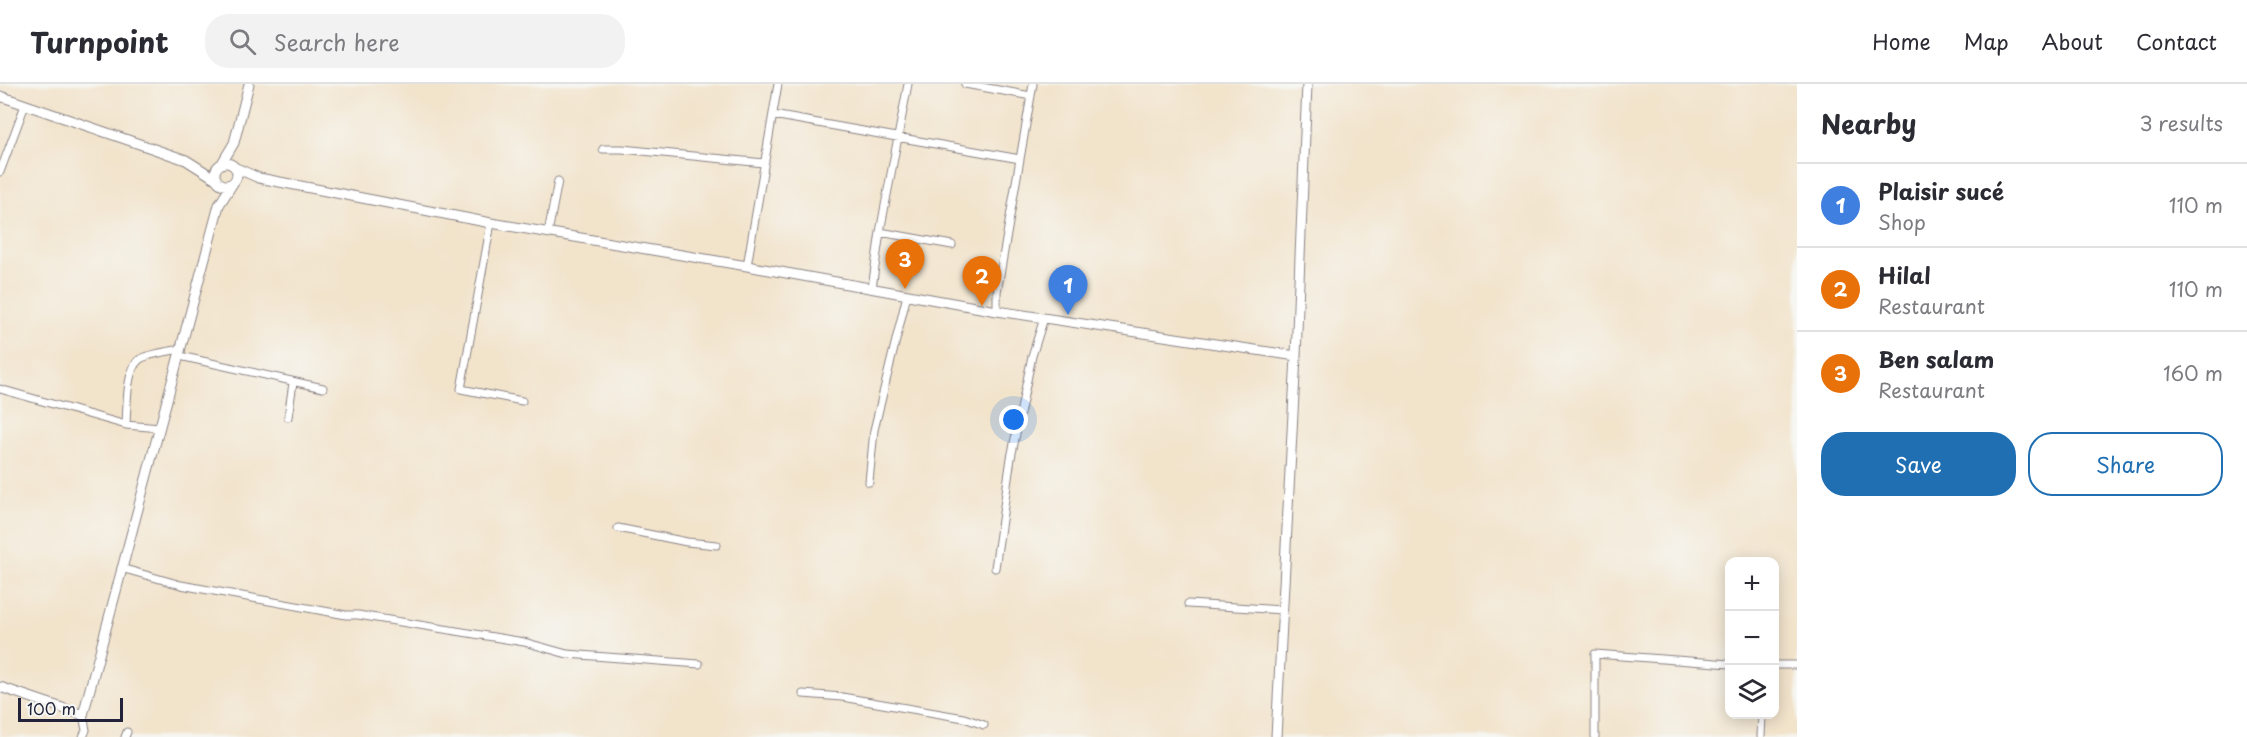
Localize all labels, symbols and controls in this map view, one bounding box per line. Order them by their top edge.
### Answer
search box [205,14,625,68]
text: Turnpoint [30,20,169,63]
icon: search [226,25,259,58]
text: Search here [274,25,400,58]
text: Home [1872,25,1931,57]
text: Map [1964,25,2009,57]
text: About [2042,25,2103,57]
text: Contact [2136,25,2217,57]
text: Nearby [1821,104,1916,143]
text: 3 results [2140,108,2223,138]
text: Plaisir sucé [1878,174,2004,207]
text: 1 [1836,190,1845,220]
text: 110 m [2169,190,2223,220]
text: Shop [1878,207,1926,237]
pin: 3 [886,240,924,289]
pin: 2 [962,256,1002,306]
text: Hilal [1878,258,1931,291]
pin: 1 [1048,266,1088,315]
text: 2 [1833,274,1848,304]
text: 110 m [2169,274,2223,304]
text: Restaurant [1878,291,1985,321]
text: Ben salam [1878,342,1994,375]
text: 3 [1834,358,1847,388]
text: 160 m [2163,358,2223,388]
text: Restaurant [1878,375,1985,405]
your location [999,405,1028,434]
button: Save [1821,432,2016,496]
button: Share [2028,432,2223,496]
map controls [1725,557,1779,719]
button: + [1725,557,1779,611]
button: − [1725,611,1779,665]
button: layers [1725,665,1779,719]
scale bar [18,695,123,722]
text: 100 m [27,696,76,720]

